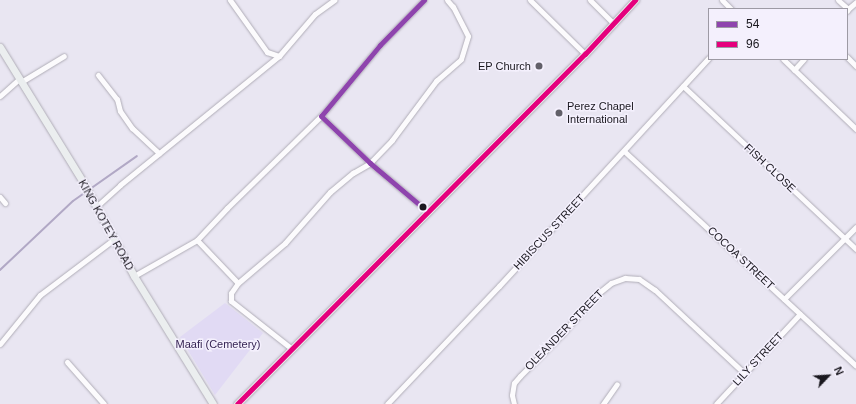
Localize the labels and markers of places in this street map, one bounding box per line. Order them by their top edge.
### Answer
place label: EP Church [478,59,531,73]
marker: EP Church [534,61,544,71]
place label: Perez Chapel International [567,100,634,126]
marker: Perez Chapel International [554,108,564,118]
unlabelled marker [418,202,428,212]

